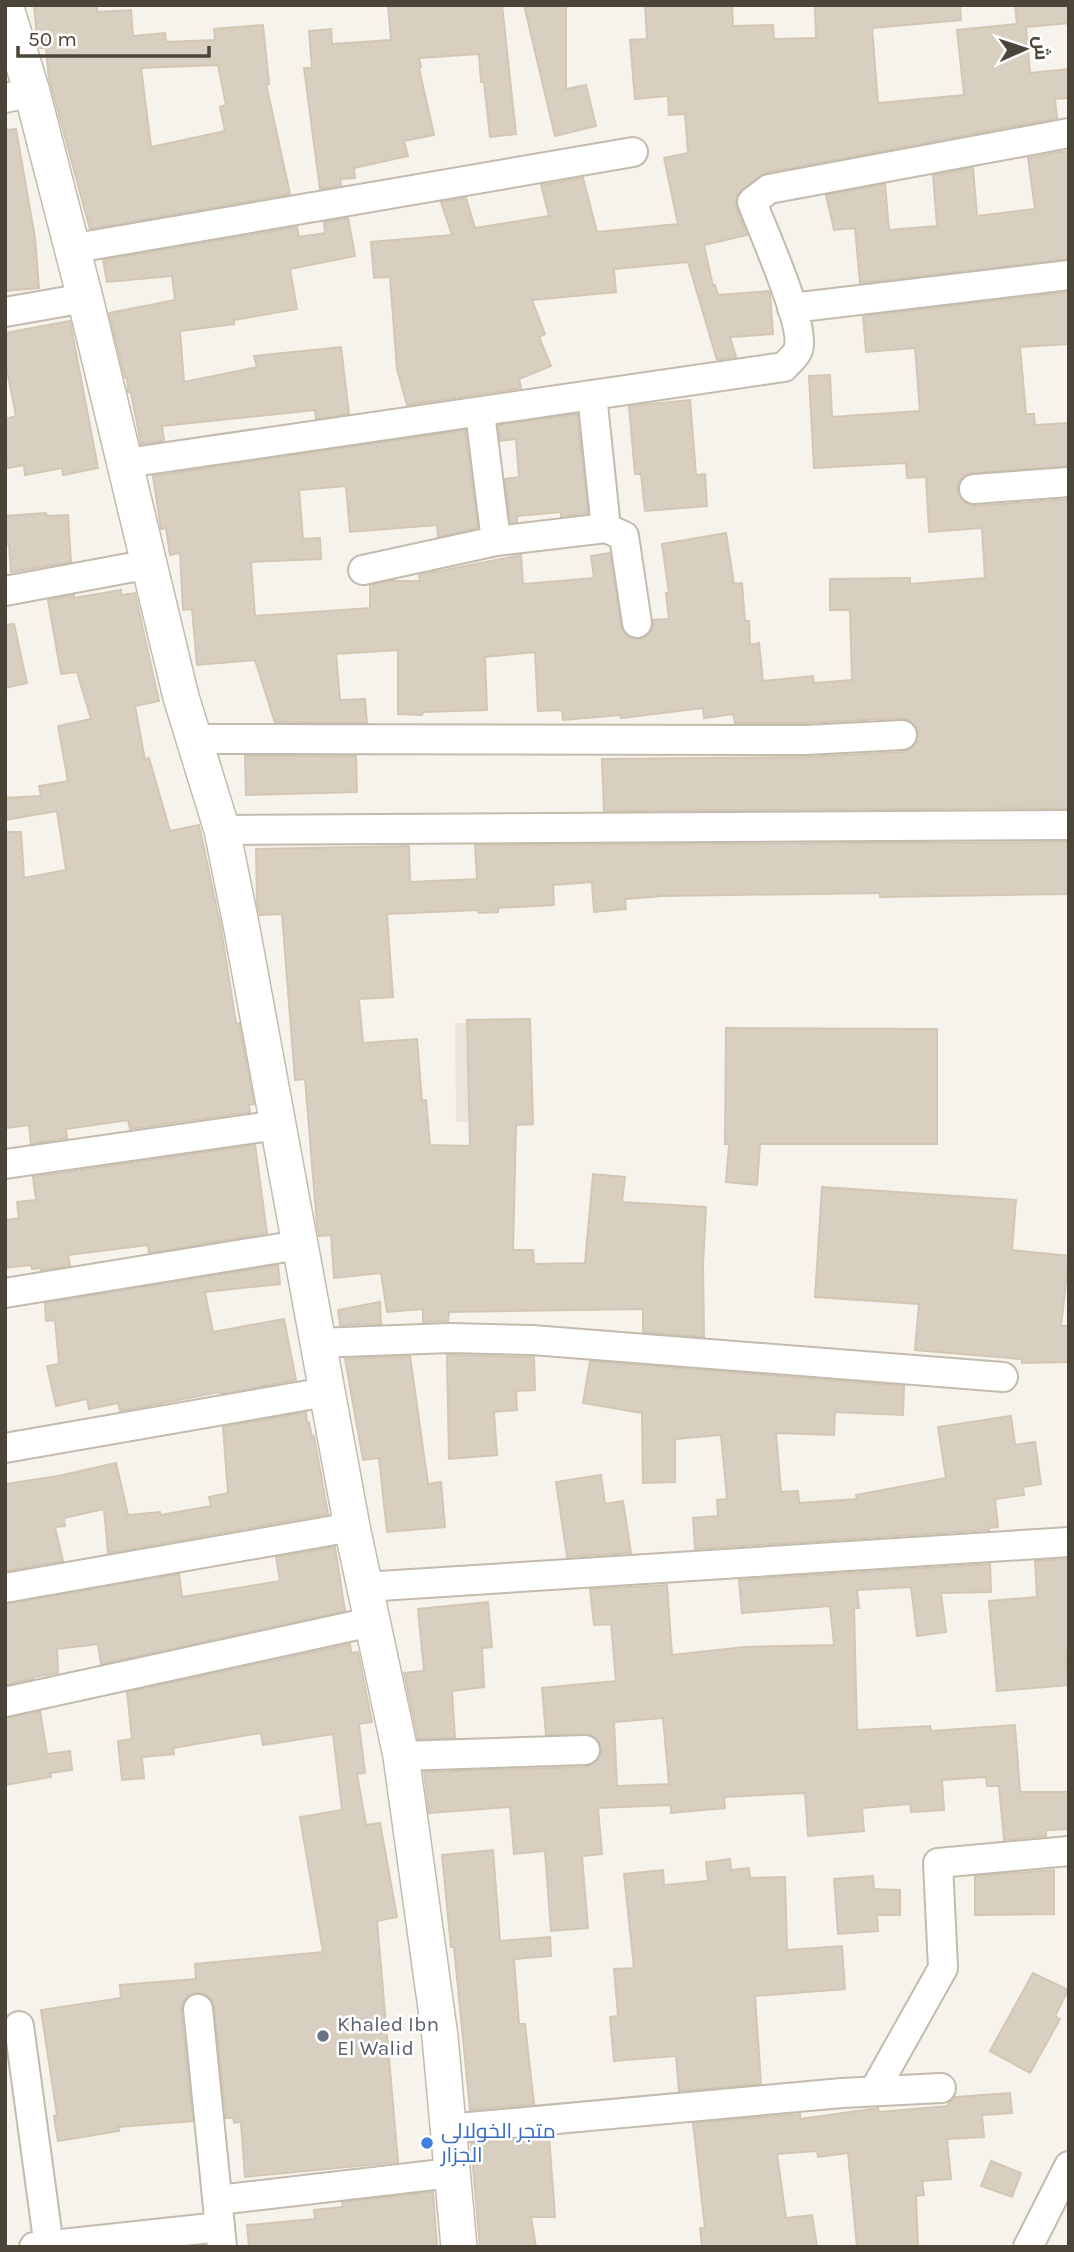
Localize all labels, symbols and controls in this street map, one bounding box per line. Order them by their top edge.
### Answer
scale bar [18,14,208,58]
north arrow [990,14,1060,84]
text: 50 m [28,27,77,51]
text: ش [1029,35,1053,61]
place label: Khaled Ibn El Walid [337,2012,439,2060]
marker: Khaled Ibn El Walid [315,2028,331,2044]
place label: متجر الخولالي الجزار [440,2119,556,2167]
marker: متجر الخولالي الجزار [419,2135,435,2151]

